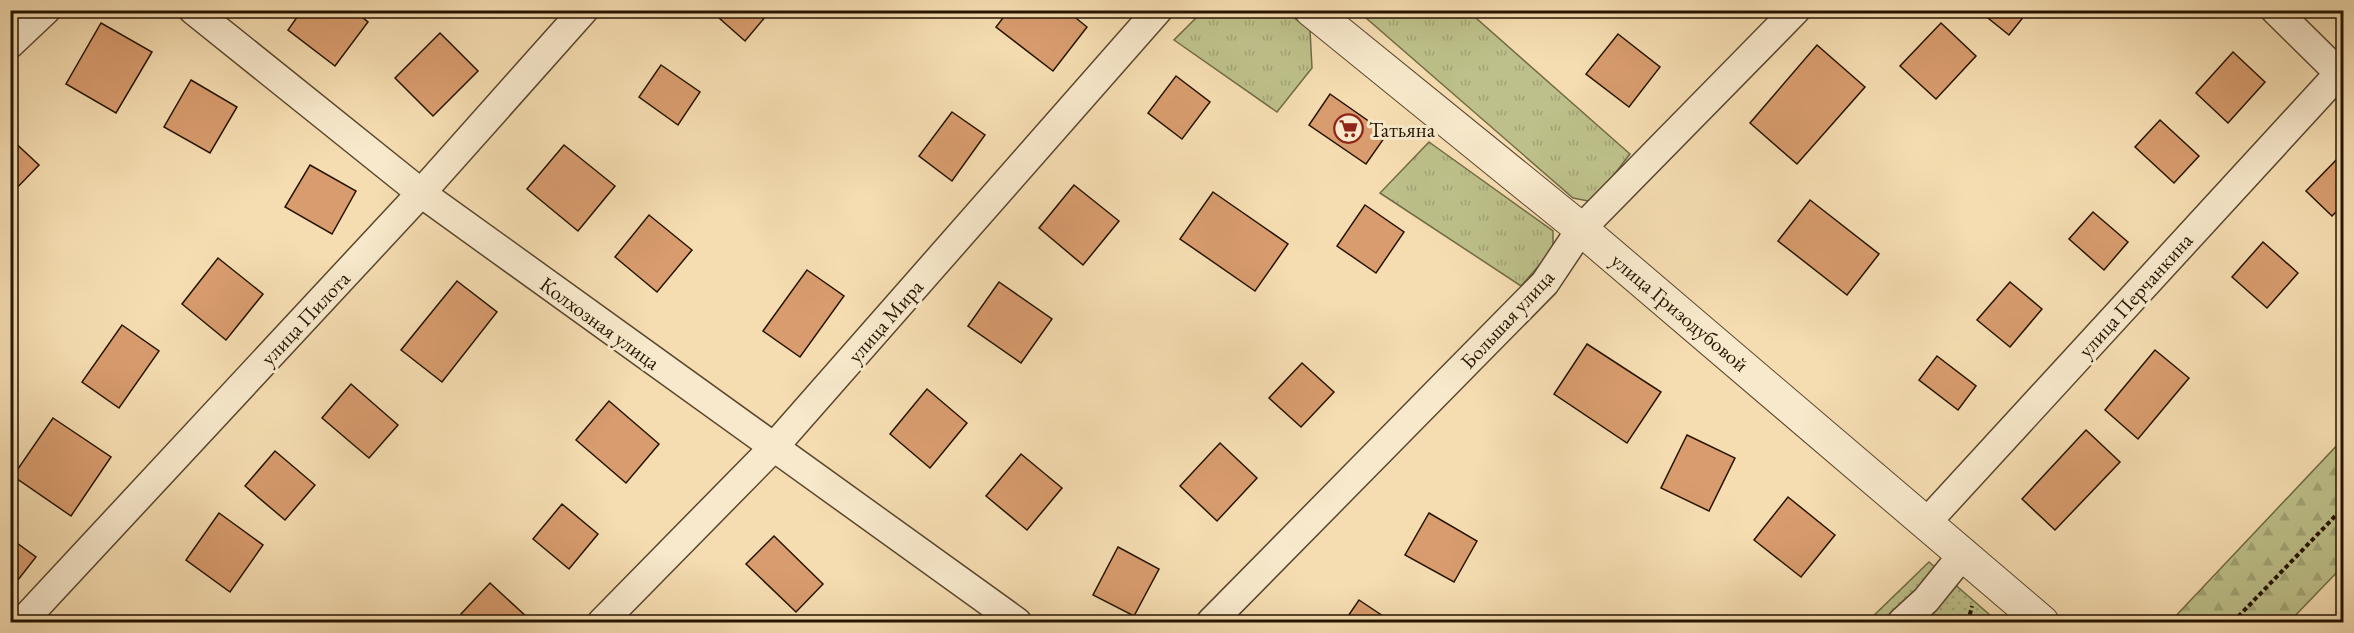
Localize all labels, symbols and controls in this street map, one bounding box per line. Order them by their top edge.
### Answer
supermarket icon: Татьяна [1332,113,1364,145]
place label: Татьяна [1369,116,1436,143]
street label: улица Перчанкина [2072,226,2199,363]
street label: улица Гризодубовой [1606,247,1754,377]
street label: Большая улица [1454,263,1560,374]
street label: улица Пилота [254,265,356,371]
street label: Колхозная улица [535,270,666,376]
street label: улица Мира [841,273,929,368]

